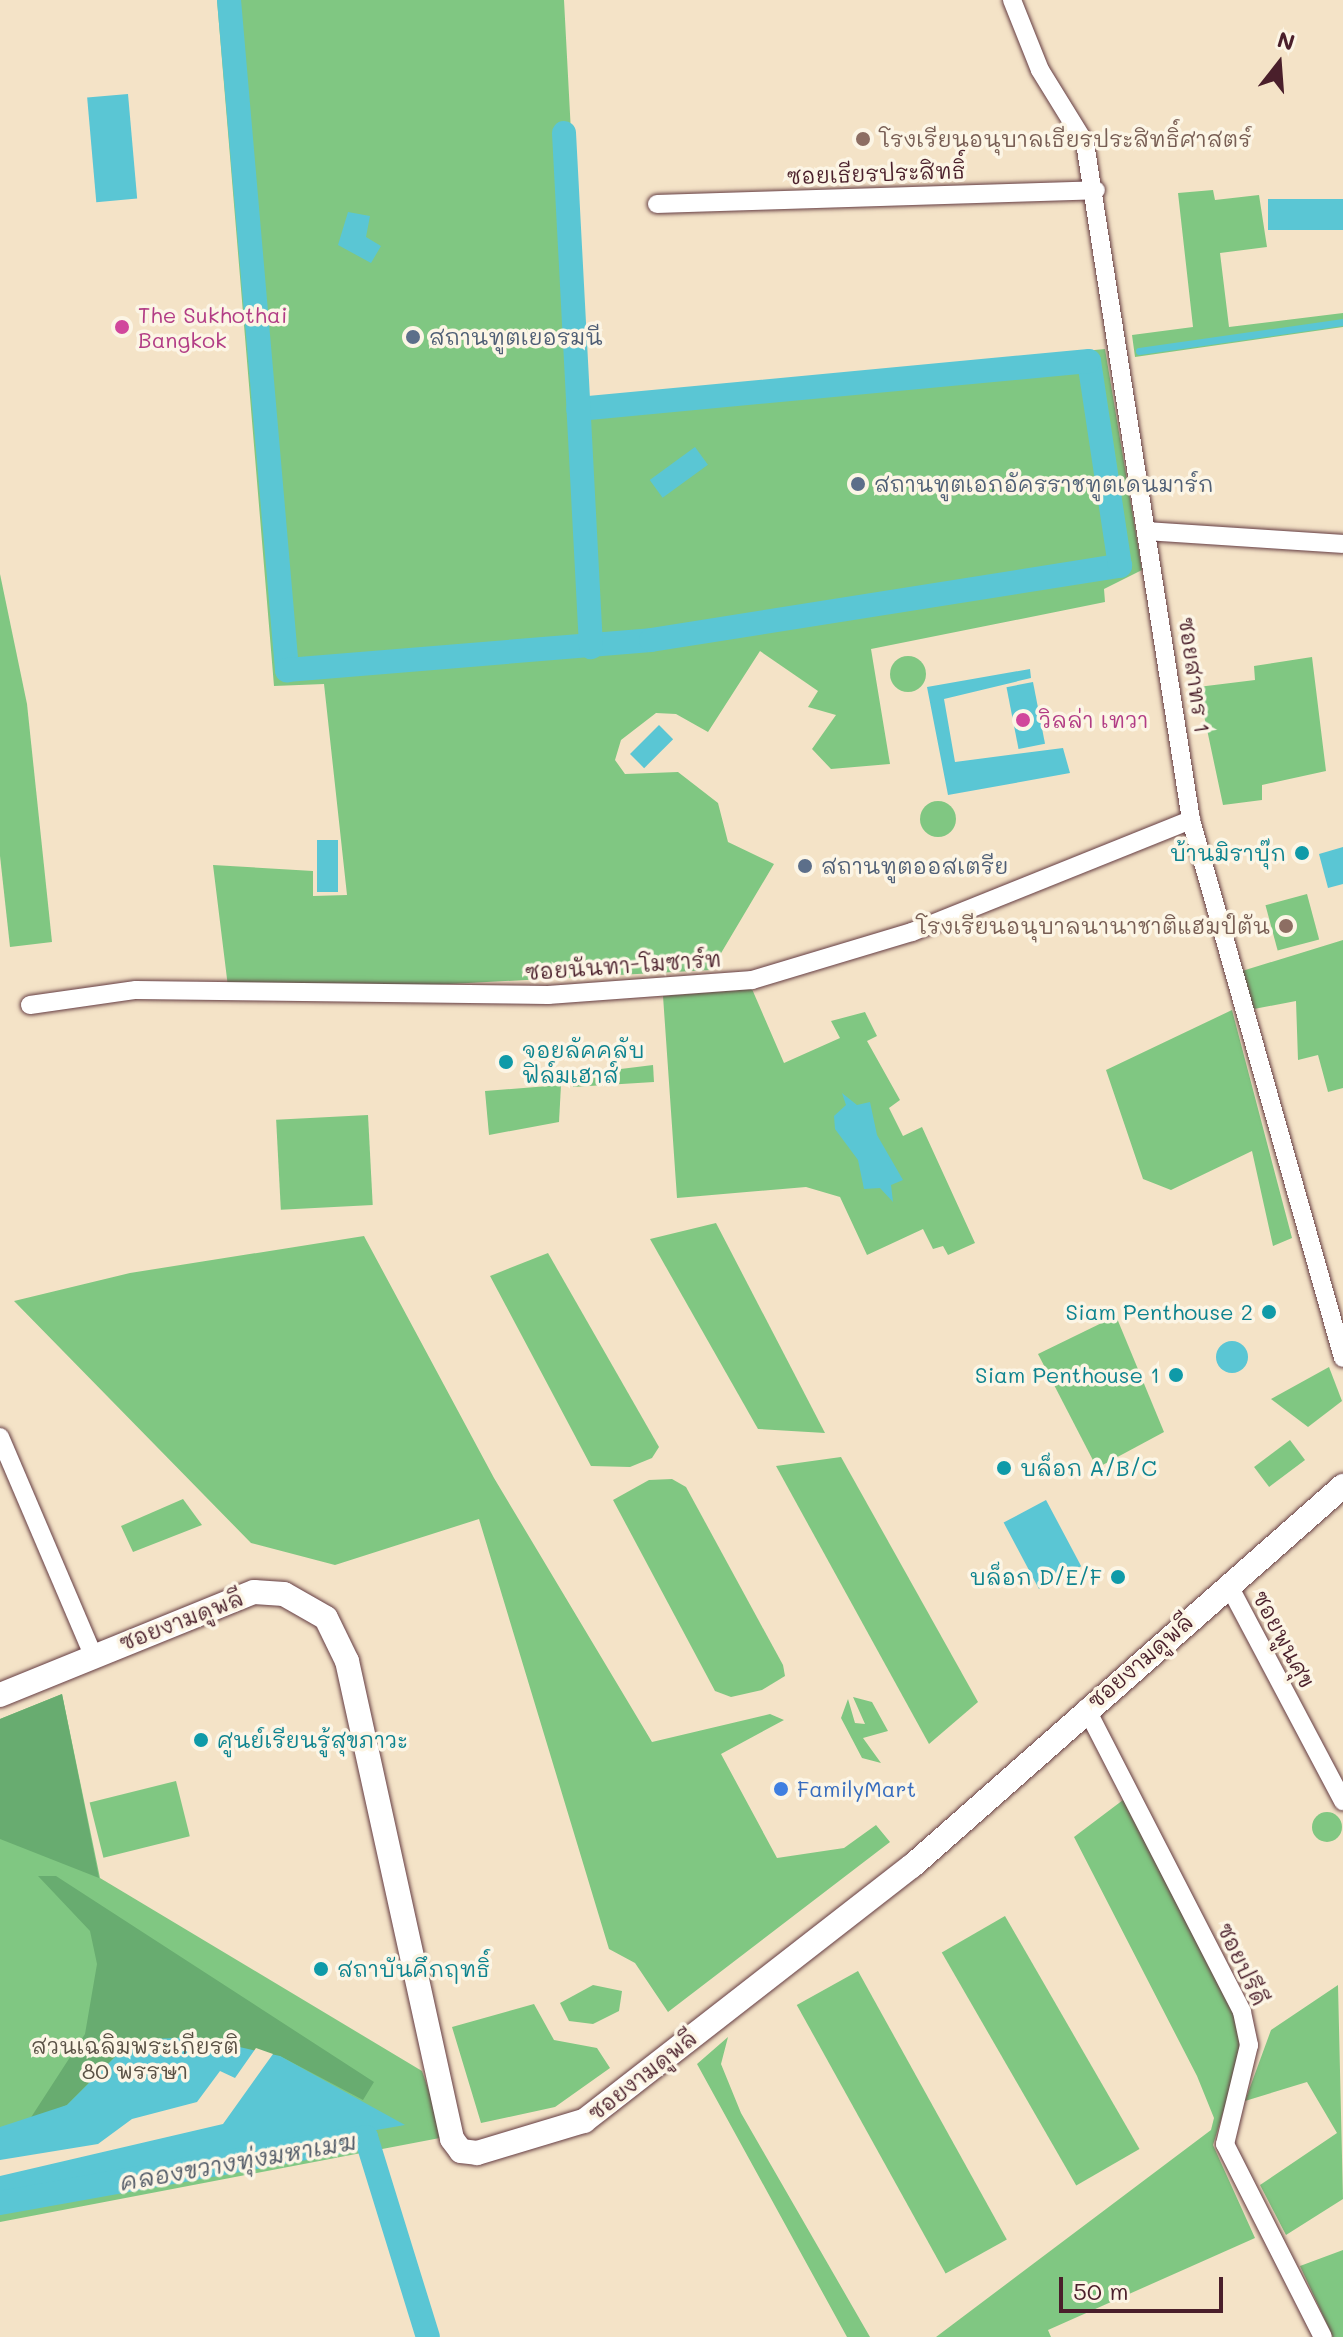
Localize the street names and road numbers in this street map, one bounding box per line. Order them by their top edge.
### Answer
street label: ซอยเธียรประสิทธิ์ [786,157,966,189]
street label: ซอยสาทร 1 [1174,615,1216,735]
street label: ซอยนันทา-โมซาร์ท [524,945,722,985]
street label: ซอยงามดูพลี [115,1584,247,1656]
street label: ซอยพูนศุข [1247,1586,1321,1692]
street label: ซอยงามดูพลี [1082,1608,1198,1714]
street label: ซอยปรีดี [1212,1918,1274,2010]
street label: ซอยงามดูพลี [582,2024,702,2126]

